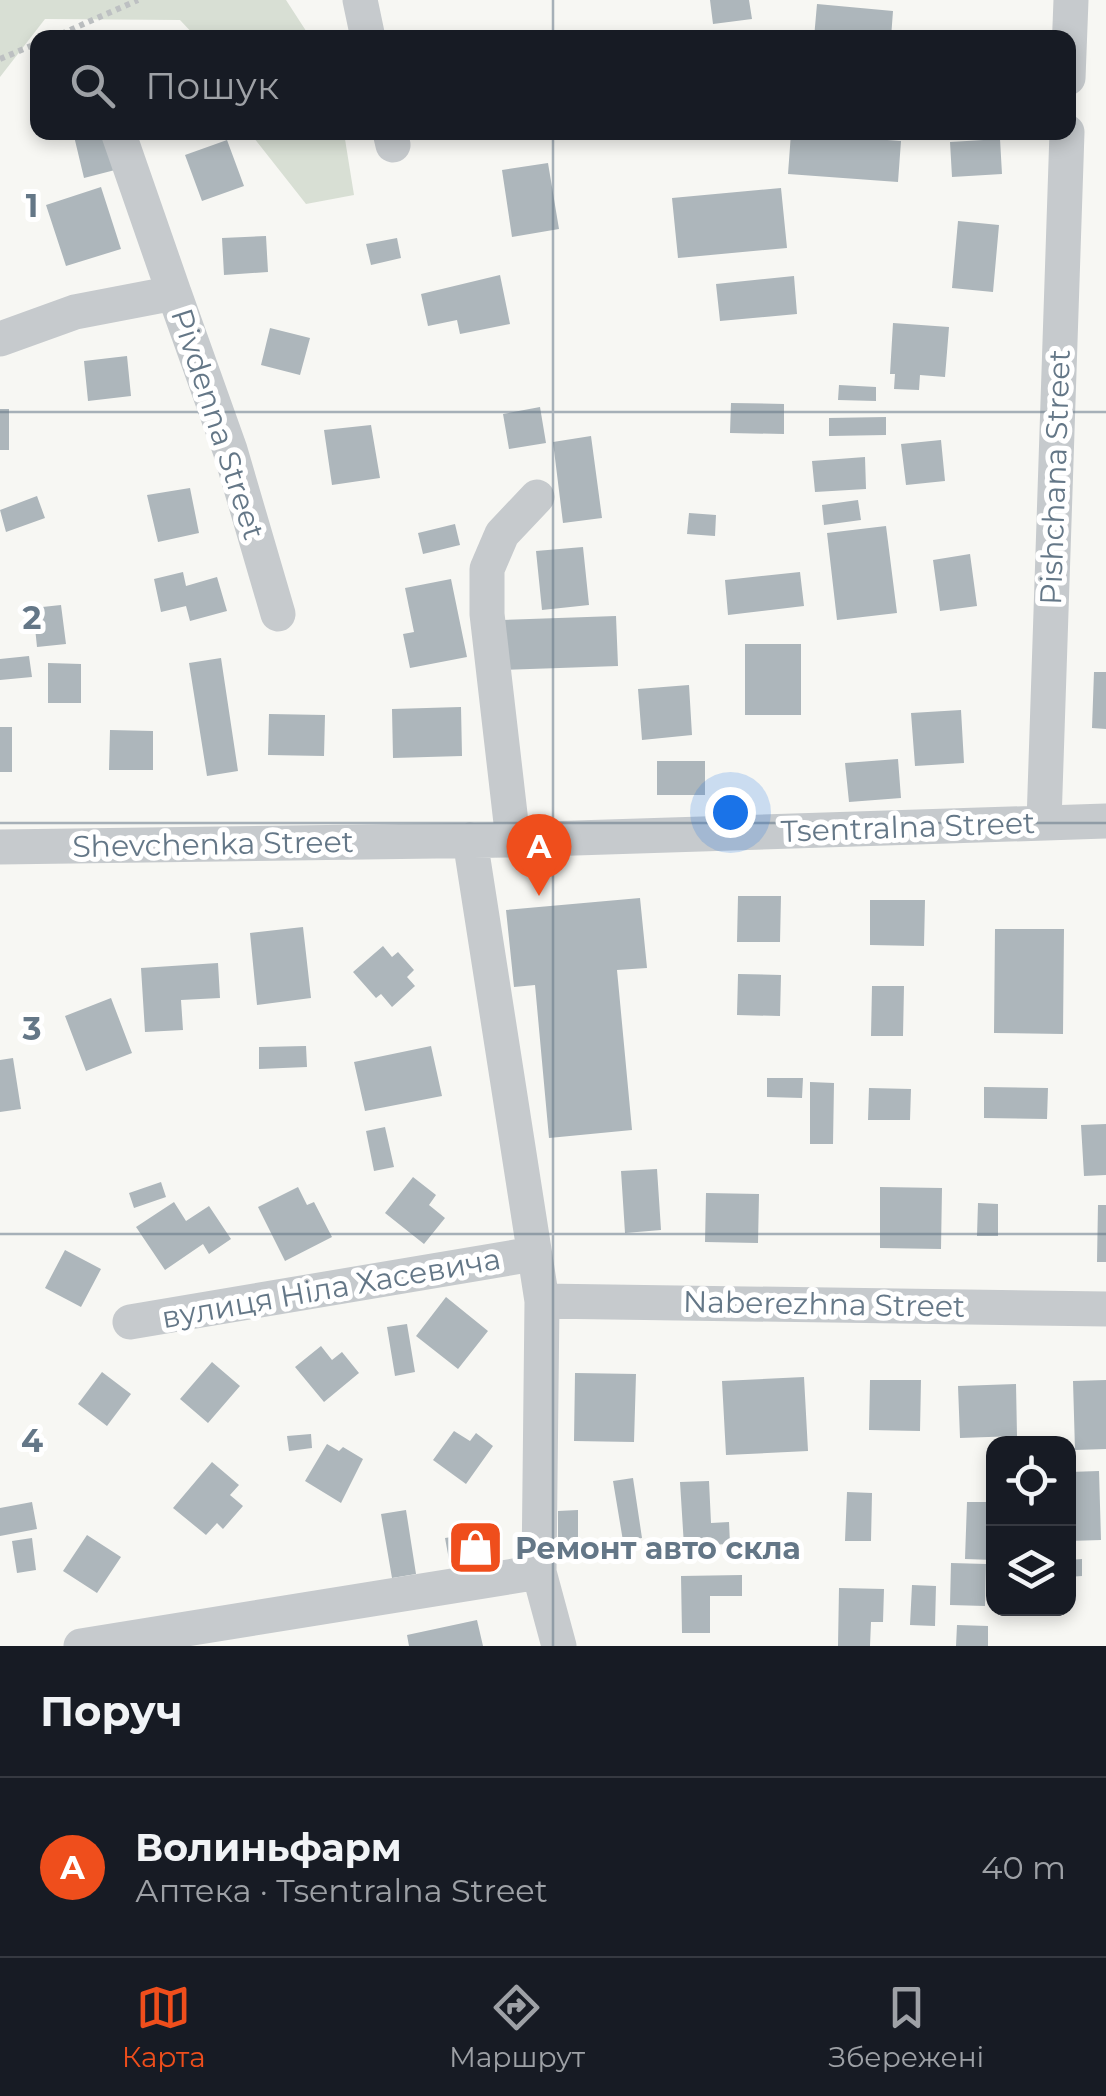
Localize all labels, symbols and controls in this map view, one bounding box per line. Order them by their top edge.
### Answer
search box [30,30,1076,140]
icon: search [65,58,120,113]
text: Пошук [145,62,279,109]
text: 1 [26,186,38,225]
street label: Pivdenna Street [163,304,273,544]
street label: Pishchana Street [1032,349,1078,605]
text: 2 [23,598,41,637]
your location [705,787,756,838]
street label: Tsentralna Street [780,804,1036,850]
pin: A [506,814,572,896]
street label: Shevchenka Street [72,823,354,865]
text: 3 [22,1009,41,1048]
street label: вулиця Ніла Хасевича [159,1240,503,1336]
street label: Naberezhna Street [683,1283,965,1325]
text: 4 [21,1421,43,1460]
map controls [986,1436,1076,1616]
button: locate [986,1436,1076,1526]
shop icon: Ремонт авто скла [446,1518,506,1578]
button: layers [986,1526,1076,1616]
place label: Ремонт авто скла [515,1530,801,1567]
text: Поруч [40,1685,183,1737]
text: Волиньфарм [135,1824,402,1871]
text: A [60,1848,85,1887]
text: 40 m [981,1848,1066,1887]
text: Аптека · Tsentralna Street [135,1871,548,1910]
tab: Карта [122,1980,205,2074]
tab: Маршрут [449,1980,585,2074]
tab: Збережені [829,1980,984,2074]

